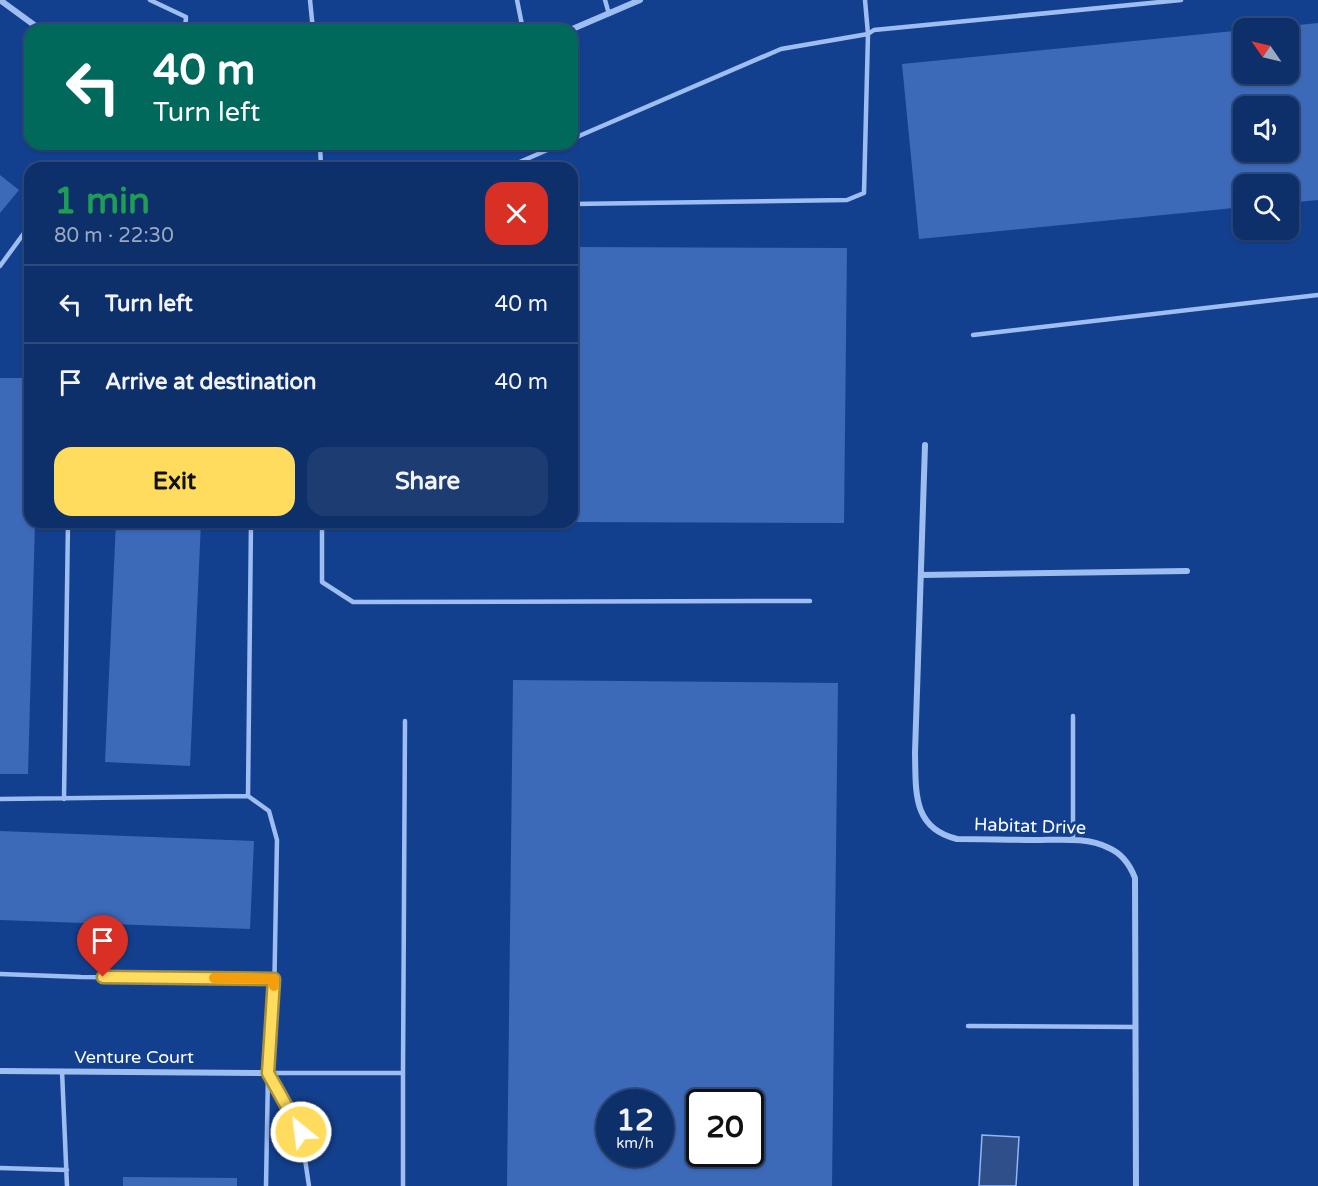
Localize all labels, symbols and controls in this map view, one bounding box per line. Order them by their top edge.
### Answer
north arrow [1233,18,1299,84]
map controls [1233,18,1299,240]
text: 40 m [153,45,255,96]
icon: left [54,48,132,126]
text: Turn left [153,96,260,129]
button: sound [1233,96,1299,162]
button: search [1233,174,1299,240]
text: 1 min [54,180,150,223]
button: close [485,182,548,245]
text: 80 m · 22:30 [54,224,174,248]
icon: left [54,288,87,321]
text: Turn left [105,291,193,317]
text: 40 m [494,291,548,317]
icon: arrive [54,366,87,399]
text: Arrive at destination [105,369,316,395]
text: 40 m [494,369,548,395]
button: Exit [54,447,295,516]
button: Share [307,447,548,516]
street label: Habitat Drive [974,813,1086,839]
pin [77,915,128,977]
icon: arrive [86,924,119,957]
street label: Venture Court [74,1046,194,1068]
speed limit sign: 20 [686,1089,764,1167]
position arrow [269,1100,333,1164]
text: 12 [616,1102,654,1139]
text: km/h [616,1134,654,1152]

